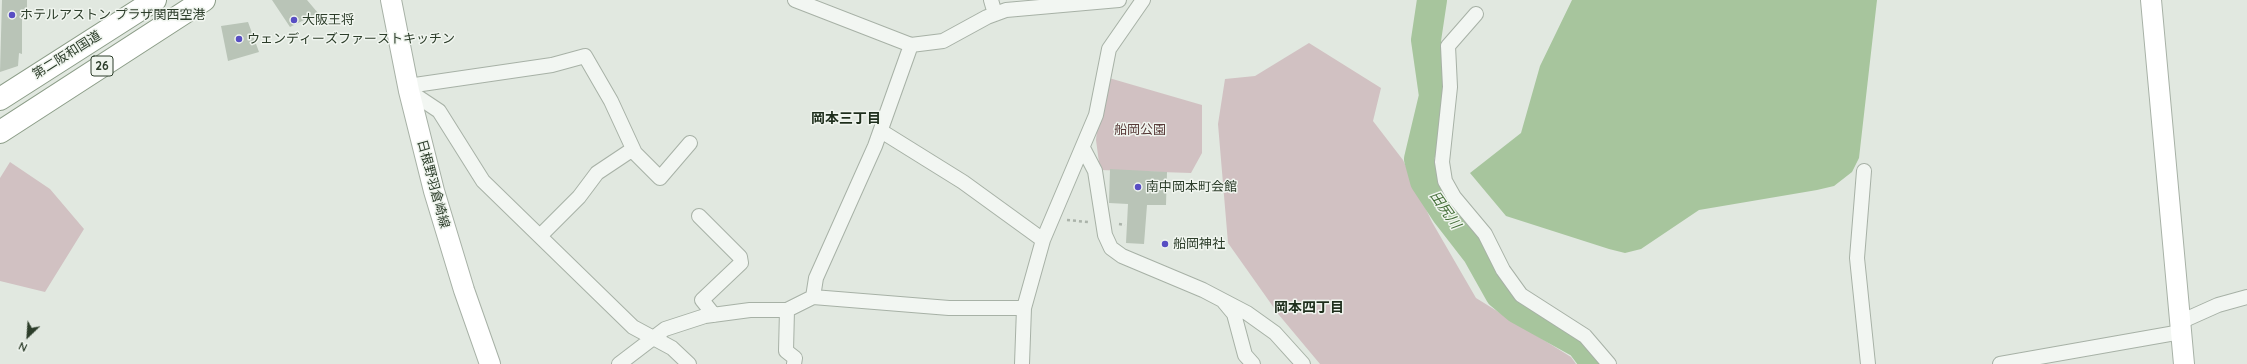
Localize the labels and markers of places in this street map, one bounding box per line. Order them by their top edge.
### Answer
place label: ホテルアストン プラザ関西空港 [20,7,206,23]
marker: ホテルアストン プラザ関西空港 [7,10,17,20]
place label: 大阪王将 [302,12,354,28]
marker: 大阪王将 [289,15,299,25]
place label: ウェンディーズファーストキッチン [247,31,455,47]
marker: ウェンディーズファーストキッチン [234,34,244,44]
place label: 南中岡本町会館 [1146,179,1237,195]
marker: 南中岡本町会館 [1133,182,1143,192]
place label: 船岡神社 [1173,236,1225,252]
marker: 船岡神社 [1160,239,1170,249]

